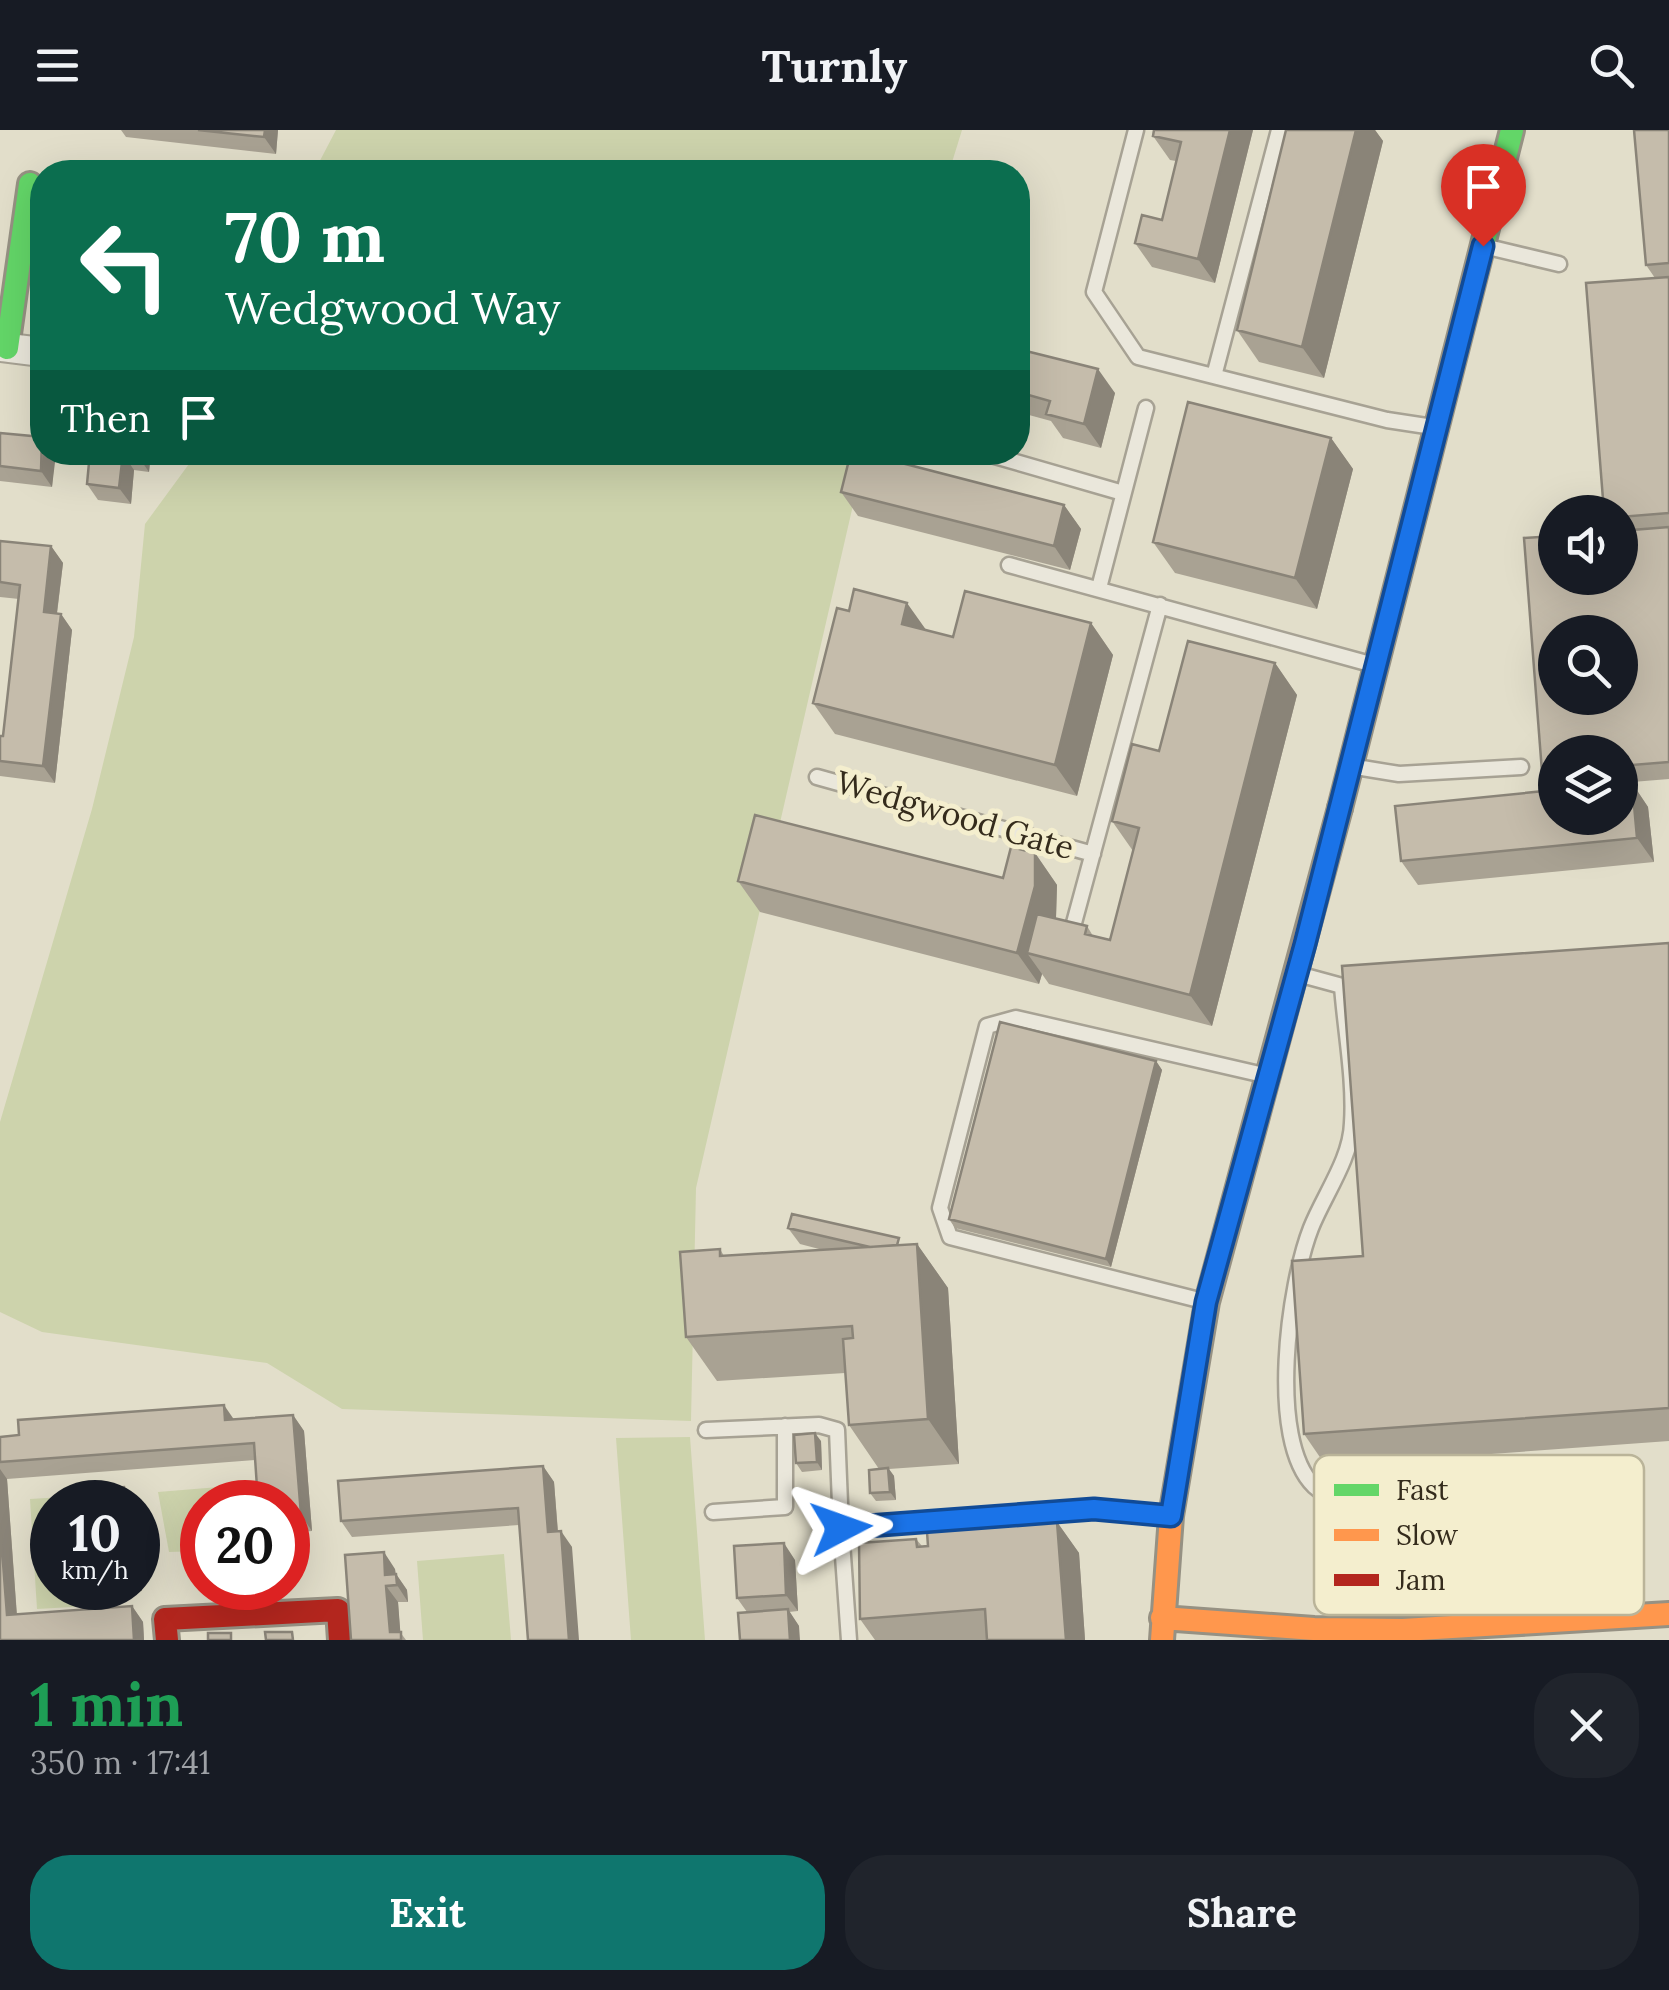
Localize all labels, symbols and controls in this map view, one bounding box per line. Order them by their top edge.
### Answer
text: Turnly [762,37,907,94]
icon: menu [30,38,85,93]
icon: search [1584,38,1639,93]
pin [1441,144,1526,247]
icon: arrive [1456,159,1511,214]
text: 70 m [225,192,385,281]
icon: left [60,200,190,330]
text: Wedgwood Way [225,279,561,336]
icon: arrive [171,390,226,445]
text: Then [60,394,151,442]
map controls [1538,495,1638,835]
button: sound [1538,495,1638,595]
button: search [1538,615,1638,715]
button: layers [1538,735,1638,835]
street label: Wedgwood Gate [831,761,1079,868]
legend [1314,1455,1644,1615]
text: Fast [1396,1472,1449,1508]
position arrow [789,1476,893,1580]
speed limit sign: 20 [180,1480,310,1610]
text: 10 [69,1501,121,1565]
text: Slow [1396,1517,1459,1553]
text: km/h [61,1554,129,1586]
text: Jam [1395,1562,1446,1598]
text: 1 min [30,1666,183,1742]
button: close [1534,1673,1639,1778]
text: 350 m · 17:41 [30,1742,210,1783]
button: Exit [30,1855,825,1970]
button: Share [845,1855,1639,1970]

